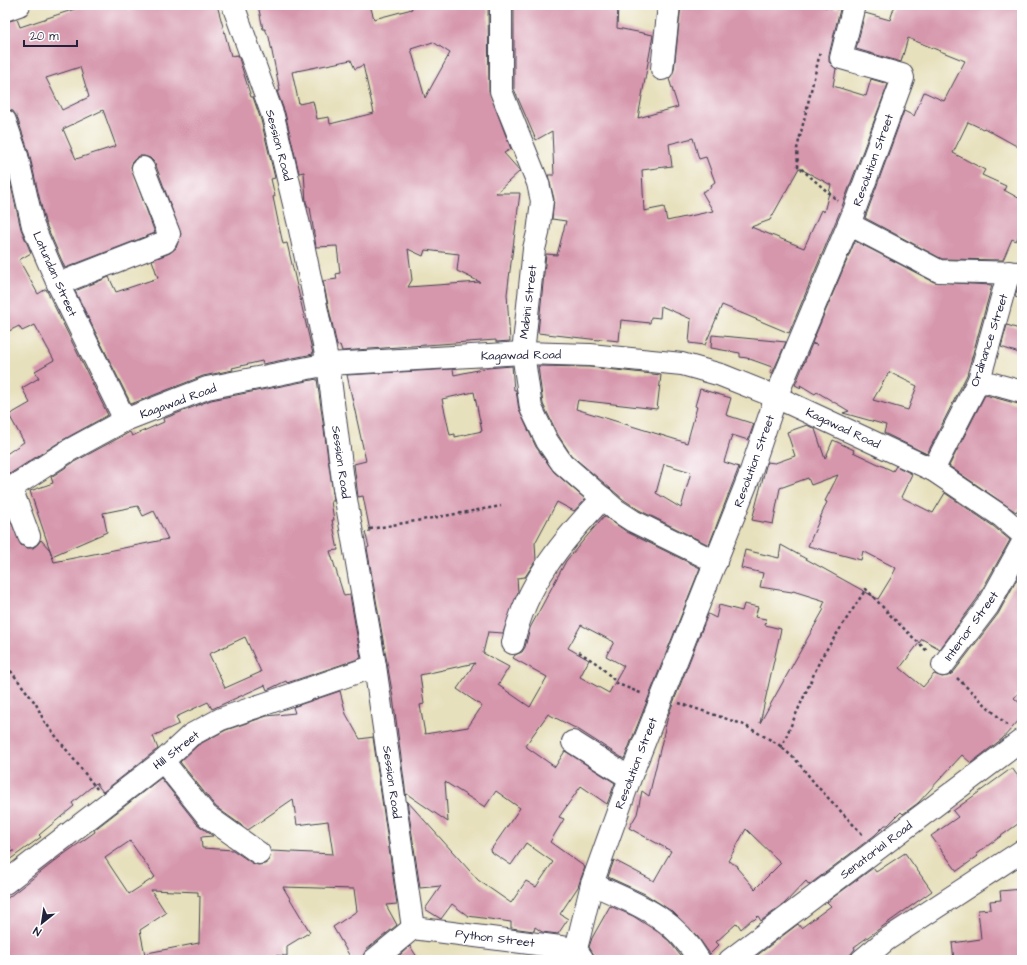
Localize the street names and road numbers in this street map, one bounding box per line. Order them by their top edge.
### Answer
street label: Session Road [261,108,296,183]
street label: Resolution Street [849,112,898,209]
street label: Latundan Street [28,229,81,320]
street label: Mabini Street [516,264,541,340]
street label: Ordinance Street [966,291,1013,389]
street label: Kagawad Road [481,346,561,366]
street label: Kagawad Road [138,380,219,424]
street label: Kagawad Road [803,404,883,454]
street label: Resolution Street [730,413,779,510]
street label: Session Road [327,425,354,499]
street label: Interior Street [940,588,1003,665]
street label: Resolution Street [611,715,662,812]
street label: Hill Street [150,727,203,774]
street label: Session Road [378,745,405,819]
street label: Senatorial Road [837,818,916,883]
street label: Python Street [454,925,536,953]

